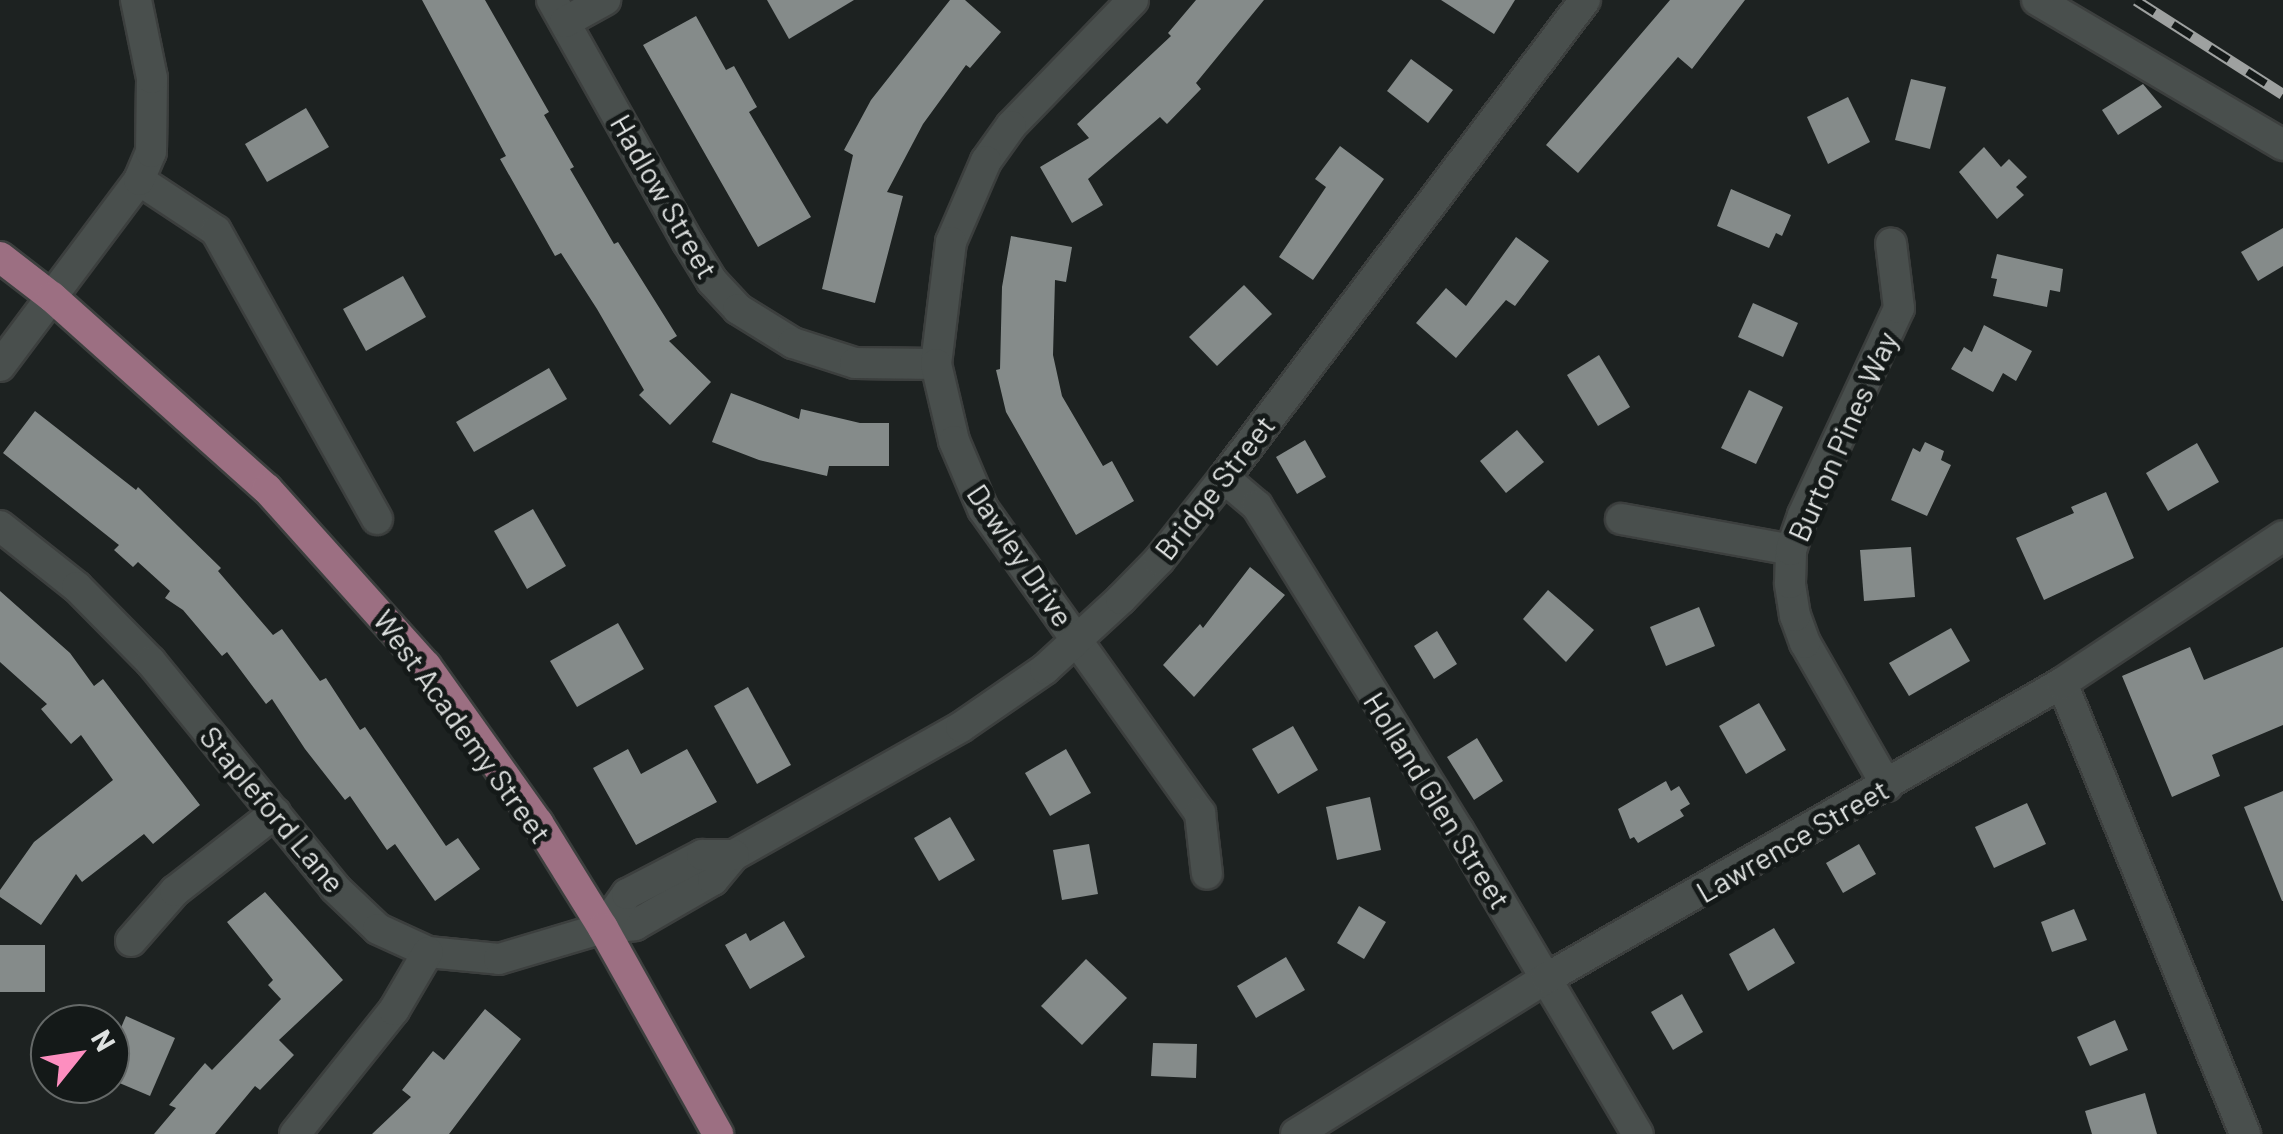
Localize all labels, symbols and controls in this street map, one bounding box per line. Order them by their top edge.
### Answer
street label: Hadlow Street [604,108,726,284]
street label: Burton Pines Way [1780,325,1904,547]
street label: Bridge Street [1146,407,1282,567]
street label: Dawley Drive [960,477,1082,633]
street label: West Academy Street [366,602,560,850]
street label: Holland Glen Street [1357,685,1519,915]
street label: Stapleford Lane [193,718,353,900]
street label: Lawrence Street [1689,770,1895,910]
north arrow [30,1004,130,1104]
text: N [85,1023,124,1057]

